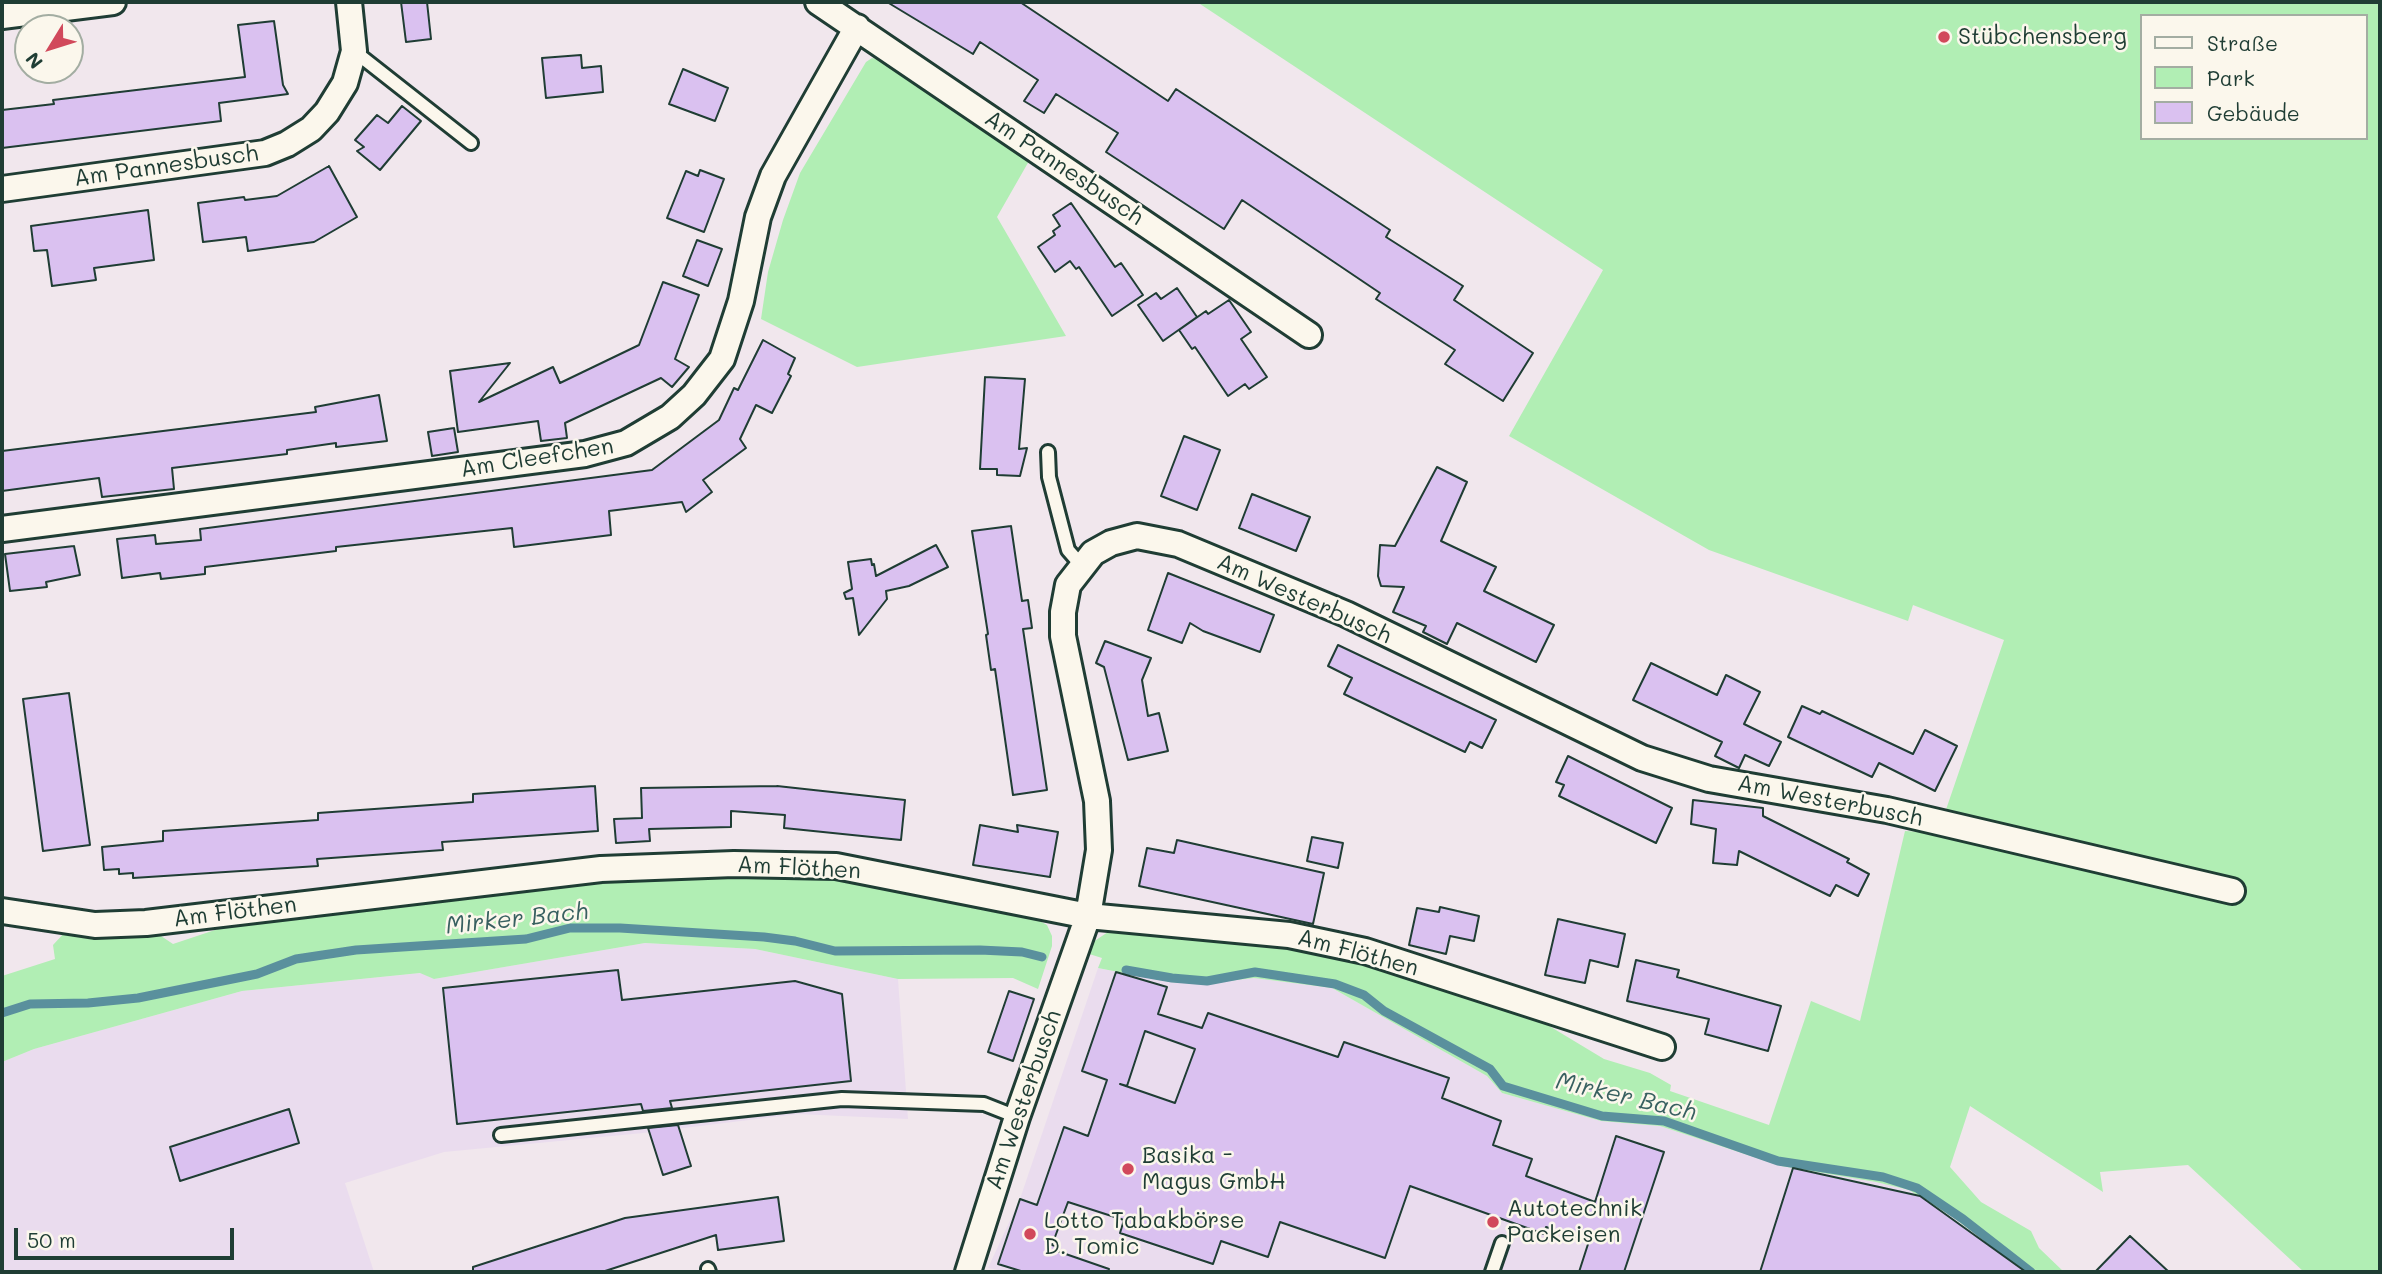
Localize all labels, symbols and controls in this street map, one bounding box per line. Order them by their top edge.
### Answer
north arrow [14,14,84,84]
legend [2140,14,2368,140]
place label: Stübchensberg [1958,23,2127,51]
marker: Stübchensberg [1936,29,1952,45]
text: Straße [2207,29,2278,56]
text: N [19,48,48,74]
text: Park [2207,64,2255,91]
text: Gebäude [2207,99,2300,126]
street label: Am Pannesbusch [979,105,1149,231]
street label: Am Pannesbusch [72,139,260,193]
street label: Am Cleefchen [458,432,616,484]
street label: Am Westerbusch [1213,548,1395,650]
street label: Am Westerbusch [1735,770,1925,832]
street label: Am Flöthen [736,851,862,885]
street label: Am Flöthen [172,891,298,933]
water label: Mirker Bach [444,897,590,941]
street label: Am Flöthen [1295,924,1421,982]
street label: Am Westerbusch [980,1007,1068,1193]
water label: Mirker Bach [1553,1067,1699,1127]
place label: Basika - Magus GmbH [1142,1142,1286,1196]
marker: Basika - Magus GmbH [1120,1161,1136,1177]
place label: Autotechnik Packeisen [1507,1195,1642,1249]
place label: Lotto Tabakbörse D. Tomic [1044,1207,1245,1261]
scale bar [18,1214,238,1258]
marker: Autotechnik Packeisen [1485,1214,1501,1230]
text: 50 m [27,1226,76,1253]
marker: Lotto Tabakbörse D. Tomic [1022,1226,1038,1242]

